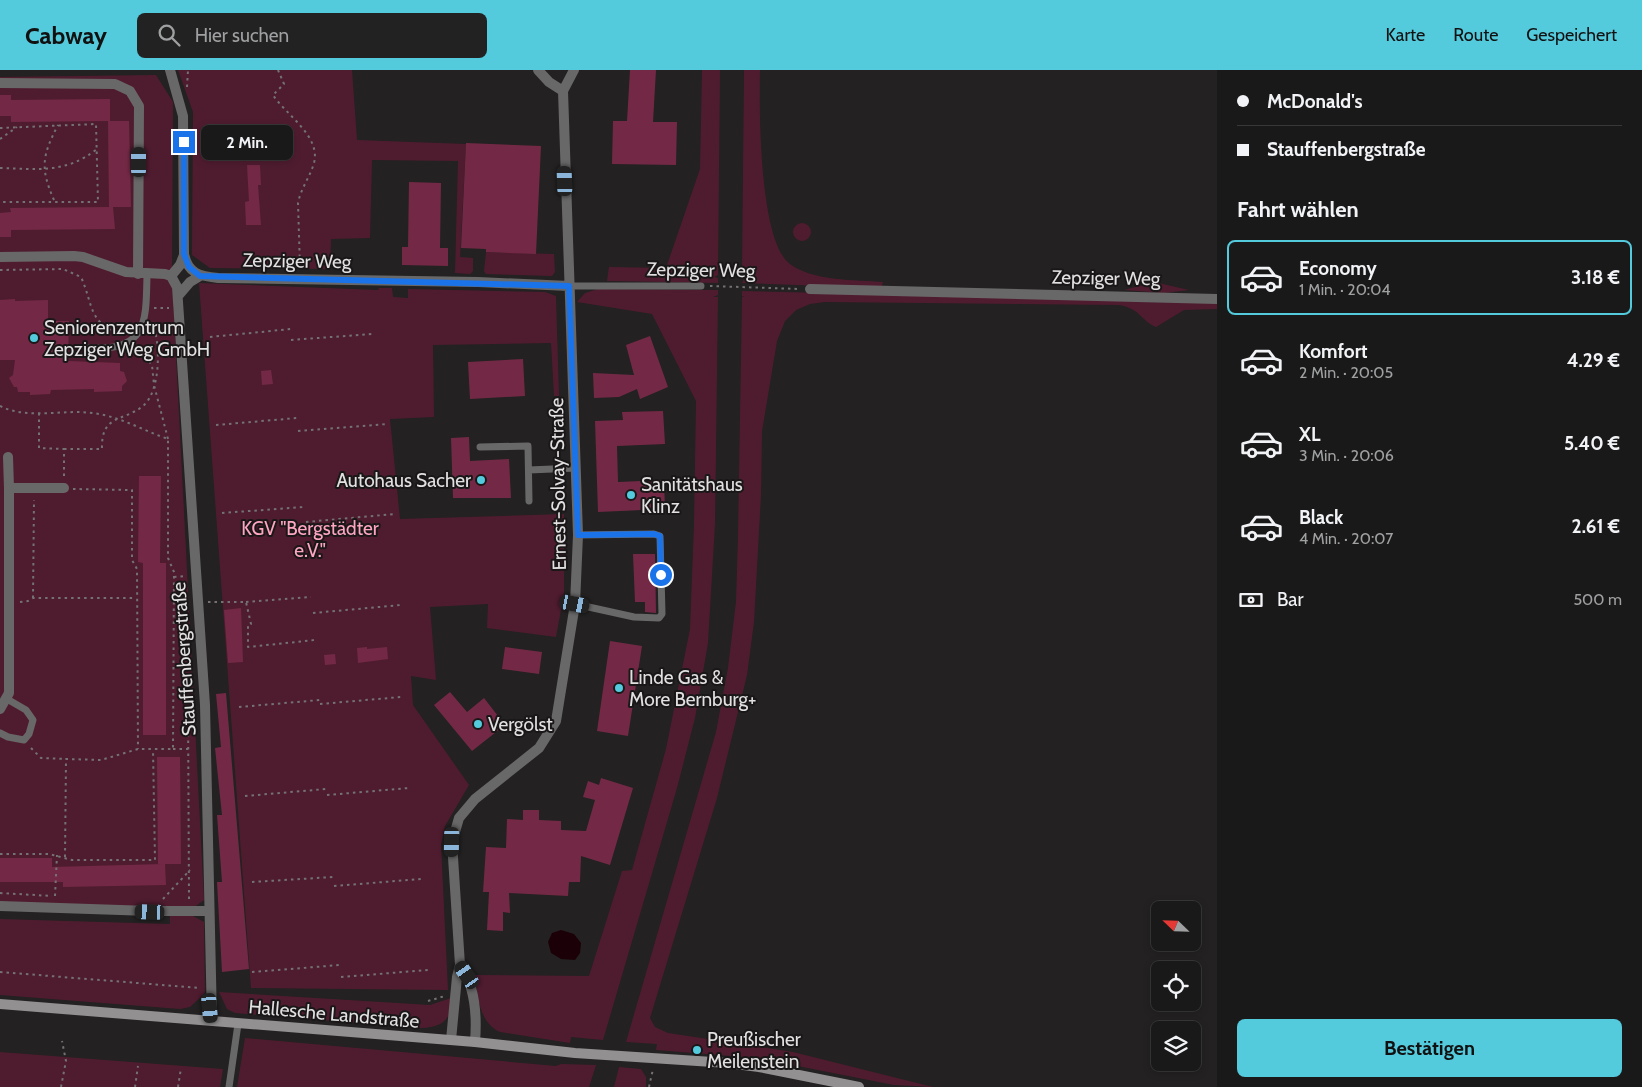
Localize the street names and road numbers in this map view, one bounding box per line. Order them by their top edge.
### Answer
street label: Zepziger Weg [242,249,352,273]
street label: Zepziger Weg [646,258,756,282]
street label: Zepziger Weg [1051,266,1161,290]
street label: Ernest-Solvay-Straße [545,397,571,571]
street label: Stauffenbergstraße [167,581,201,737]
street label: Hallesche Landstraße [248,995,421,1033]

